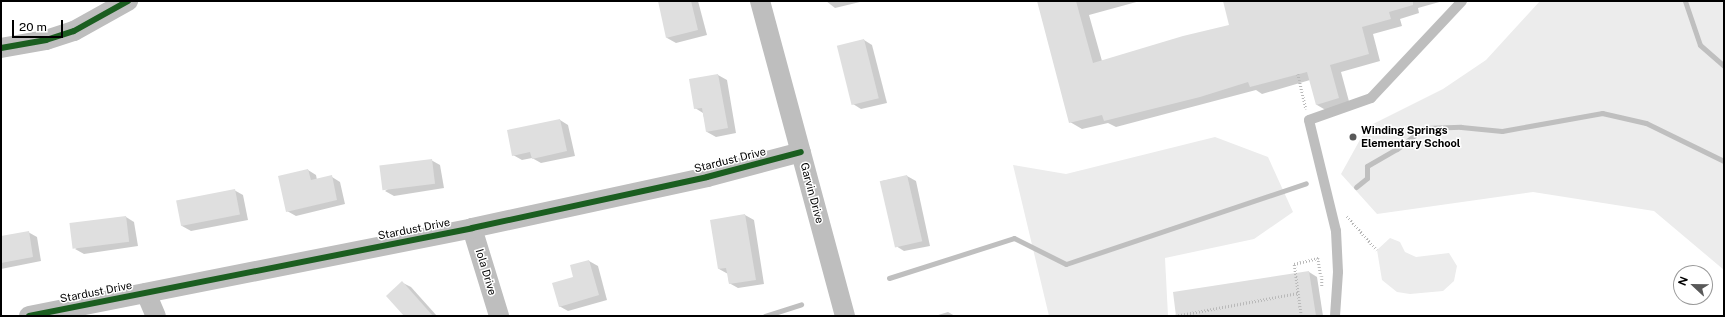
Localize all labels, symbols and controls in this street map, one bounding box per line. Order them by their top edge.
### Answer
scale bar [14,12,65,38]
text: 20 m [19,20,47,34]
place label: Winding Springs Elementary School [1361,124,1461,150]
marker: Winding Springs Elementary School [1348,132,1358,142]
street label: Stardust Drive [693,145,767,175]
street label: Garvin Drive [798,161,826,225]
street label: Stardust Drive [377,216,451,242]
street label: Iola Drive [473,247,499,297]
north arrow [1673,265,1713,305]
text: N [1676,275,1690,287]
street label: Stardust Drive [59,279,133,305]

